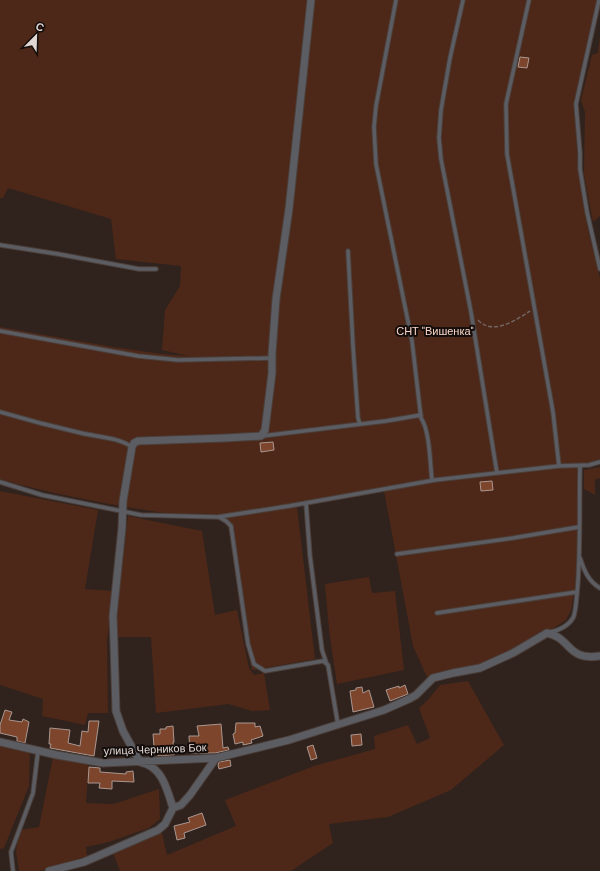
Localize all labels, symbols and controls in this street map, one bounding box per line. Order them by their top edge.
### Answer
north arrow [16,16,56,56]
text: С [34,19,46,35]
park label: СНТ "Вишенка" [396,324,474,338]
street label: улица Черников Бок [103,740,207,758]

